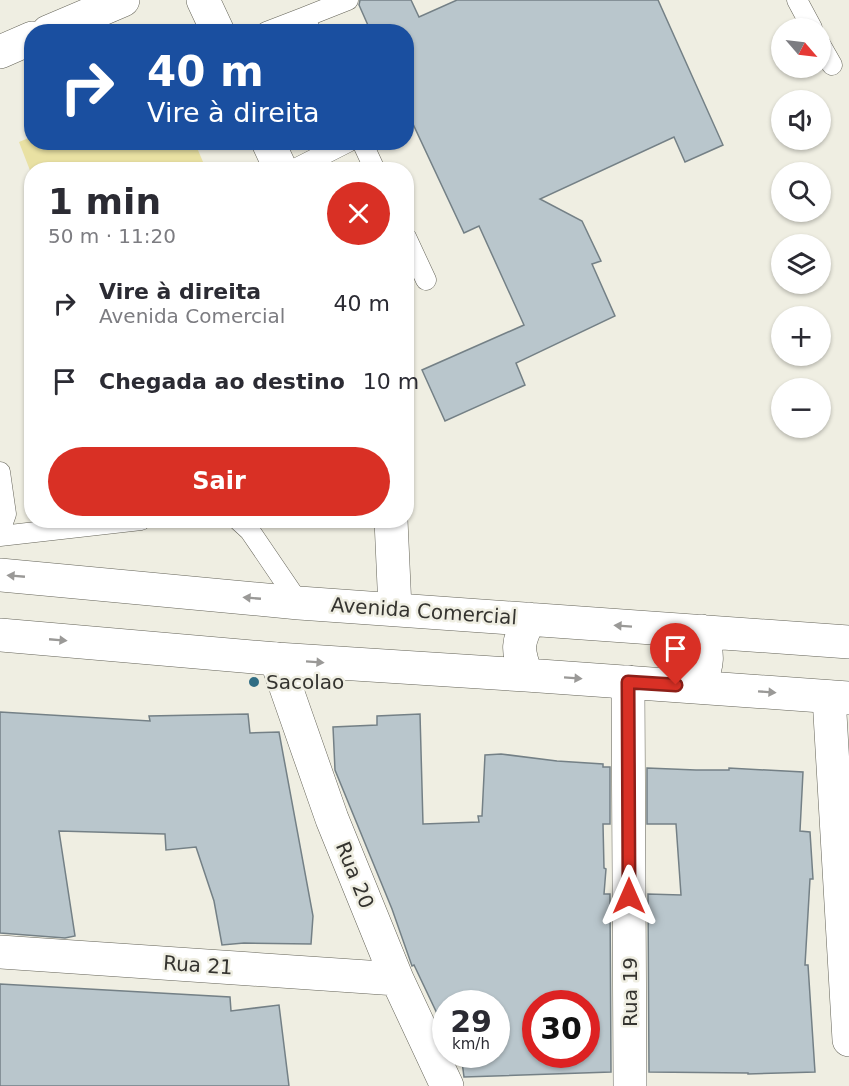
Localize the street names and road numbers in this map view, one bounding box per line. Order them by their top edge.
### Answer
street label: Avenida Comercial [330,593,518,629]
street label: Rua 20 [331,838,379,912]
street label: Rua 21 [162,951,234,979]
street label: Rua 19 [618,957,642,1027]

